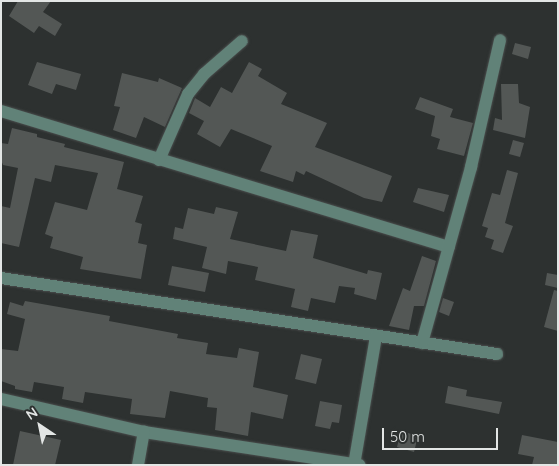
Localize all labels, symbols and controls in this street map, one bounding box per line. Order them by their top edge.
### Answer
north arrow [15,401,65,451]
text: N [22,403,41,424]
scale bar [384,418,500,450]
text: 50 m [390,427,425,446]

